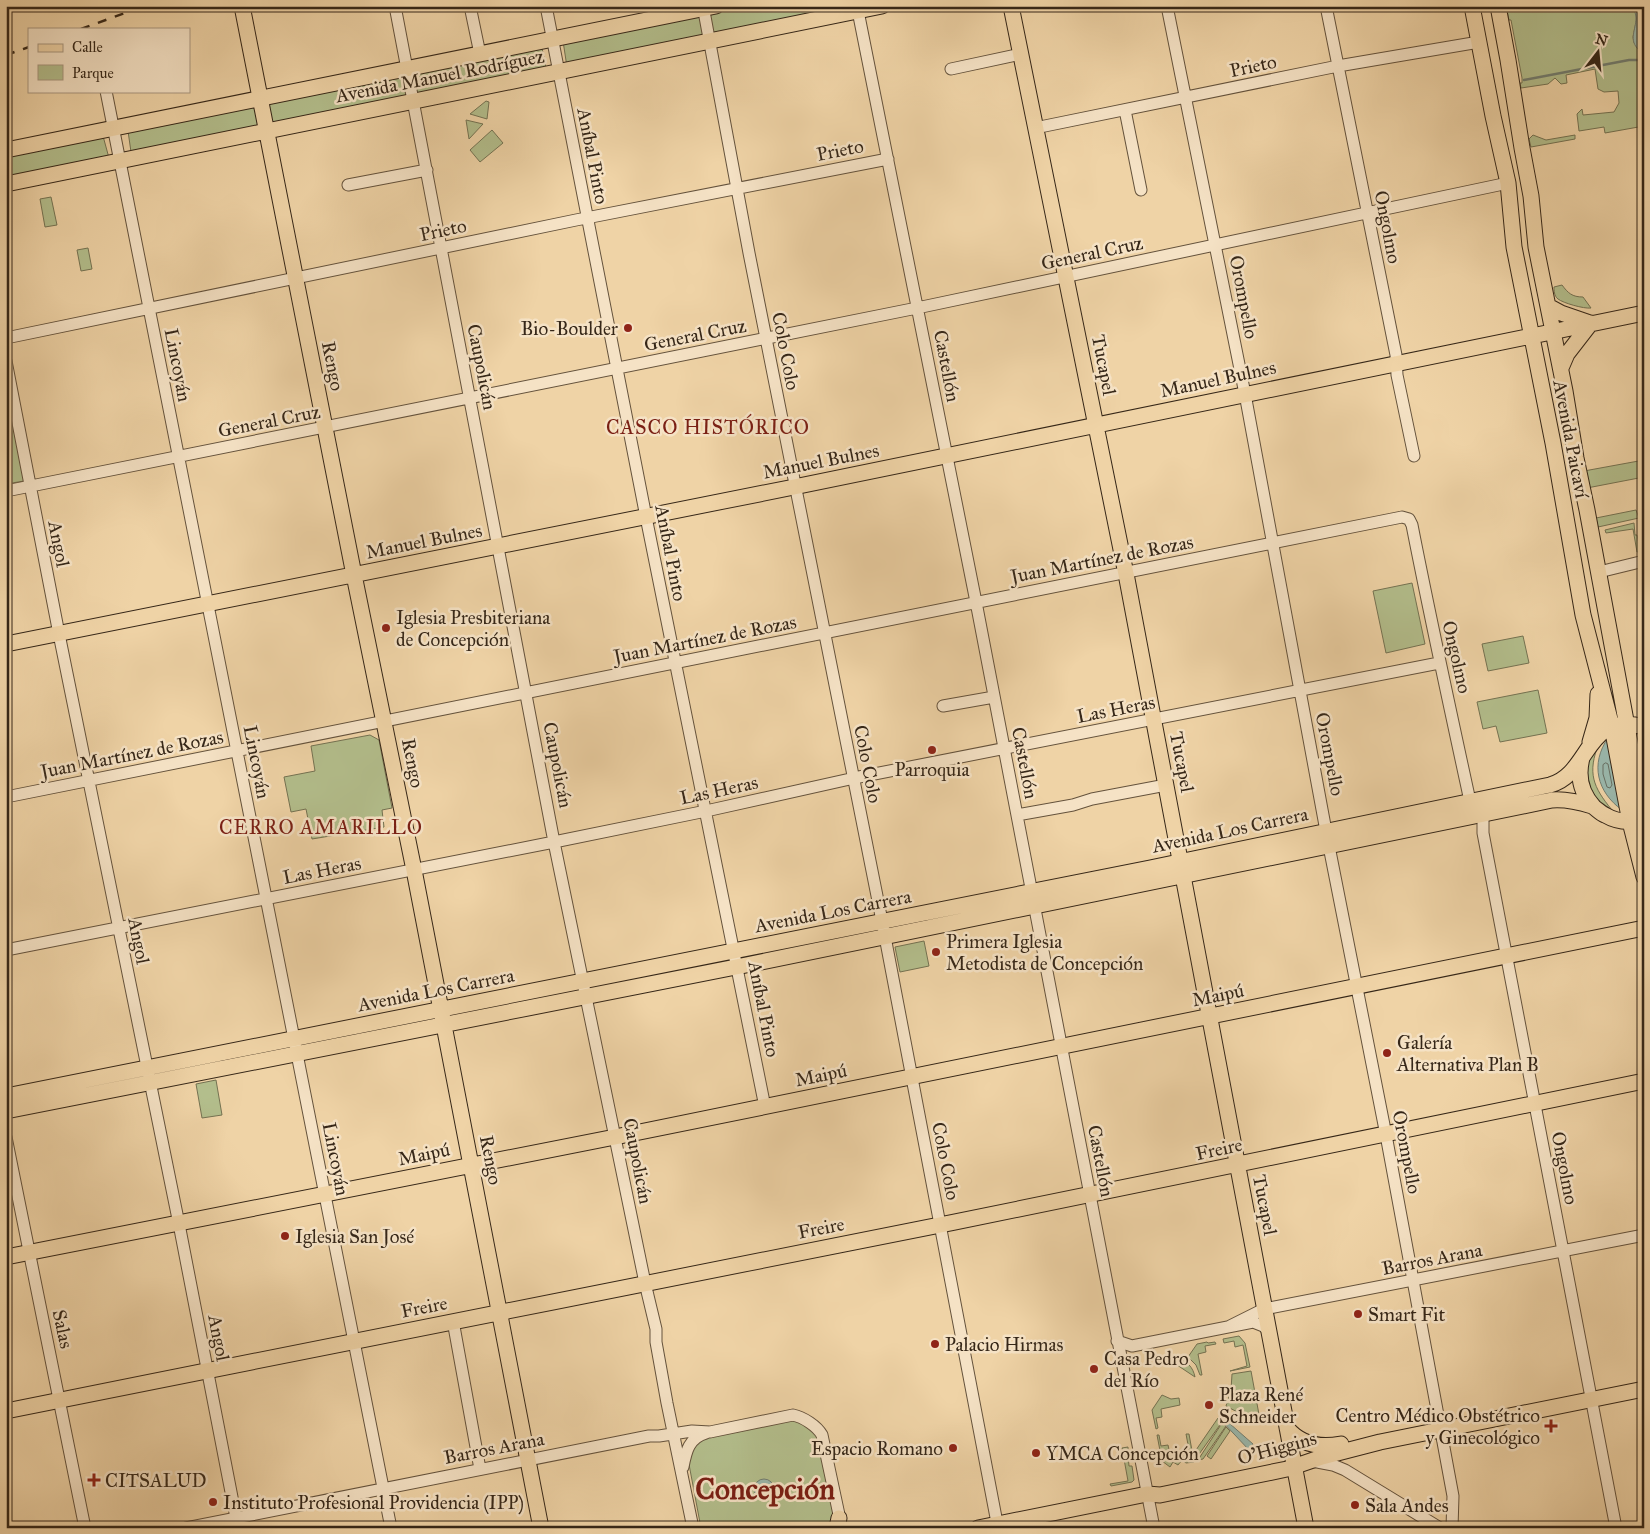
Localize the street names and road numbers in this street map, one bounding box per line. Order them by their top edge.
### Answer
street label: Avenida Manuel Rodríguez [333,44,546,109]
street label: Prieto [1227,50,1279,82]
street label: Aníbal Pinto [572,105,614,206]
street label: Prieto [815,134,866,166]
street label: Ongolmo [1369,188,1406,266]
street label: Prieto [417,214,469,246]
street label: General Cruz [1039,231,1145,275]
street label: Orompello [1225,253,1263,341]
street label: Colo Colo [767,310,805,392]
street label: General Cruz [642,314,748,356]
street label: Caupolicán [462,322,502,412]
street label: Lincoyán [160,326,196,404]
street label: Castellón [929,328,965,404]
street label: Tucapel [1087,333,1121,398]
street label: Rengo [316,339,349,393]
street label: Manuel Bulnes [1158,355,1278,403]
street label: Avenida Paicaví [1548,377,1594,501]
street label: General Cruz [216,400,322,442]
street label: Manuel Bulnes [761,438,881,484]
street label: Aníbal Pinto [650,502,692,603]
street label: Angol [42,518,75,570]
street label: Manuel Bulnes [364,518,484,564]
street label: Juan Martínez de Rozas [1007,530,1196,589]
street label: Juan Martínez de Rozas [610,610,799,669]
street label: Ongolmo [1436,618,1477,696]
street label: Las Heras [1075,690,1157,728]
street label: Orompello [1311,710,1349,798]
street label: Caupolicán [538,720,578,810]
street label: Lincoyán [239,723,275,801]
street label: Colo Colo [849,723,887,805]
street label: Juan Martínez de Rozas [37,725,226,784]
street label: Castellón [1007,725,1043,801]
street label: Tucapel [1165,730,1199,795]
street label: Rengo [396,736,429,790]
street label: Las Heras [678,770,760,809]
street label: Avenida Los Carrera [1149,802,1311,858]
street label: Las Heras [281,851,363,889]
street label: Avenida Los Carrera [752,884,914,938]
street label: Angol [122,915,155,967]
street label: Aníbal Pinto [743,958,785,1059]
street label: Avenida Los Carrera [355,963,517,1017]
street label: Maipú [1190,979,1246,1011]
street label: Maipú [793,1059,849,1091]
street label: Orompello [1388,1108,1426,1196]
street label: Caupolicán [618,1116,658,1206]
street label: Lincoyán [318,1120,354,1198]
street label: Colo Colo [927,1120,965,1202]
street label: Castellón [1083,1123,1119,1199]
street label: Ongolmo [1546,1129,1583,1207]
street label: Rengo [474,1133,507,1187]
street label: Freire [1194,1133,1244,1165]
street label: Maipú [396,1138,452,1170]
street label: Tucapel [1248,1173,1282,1238]
street label: Freire [796,1212,846,1244]
street label: Barros Arana [1380,1238,1485,1280]
street label: Freire [399,1291,449,1323]
street label: Salas [48,1308,78,1351]
street label: Angol [202,1312,235,1364]
street label: O'Higgins [1235,1426,1319,1471]
street label: Barros Arana [442,1427,547,1469]

